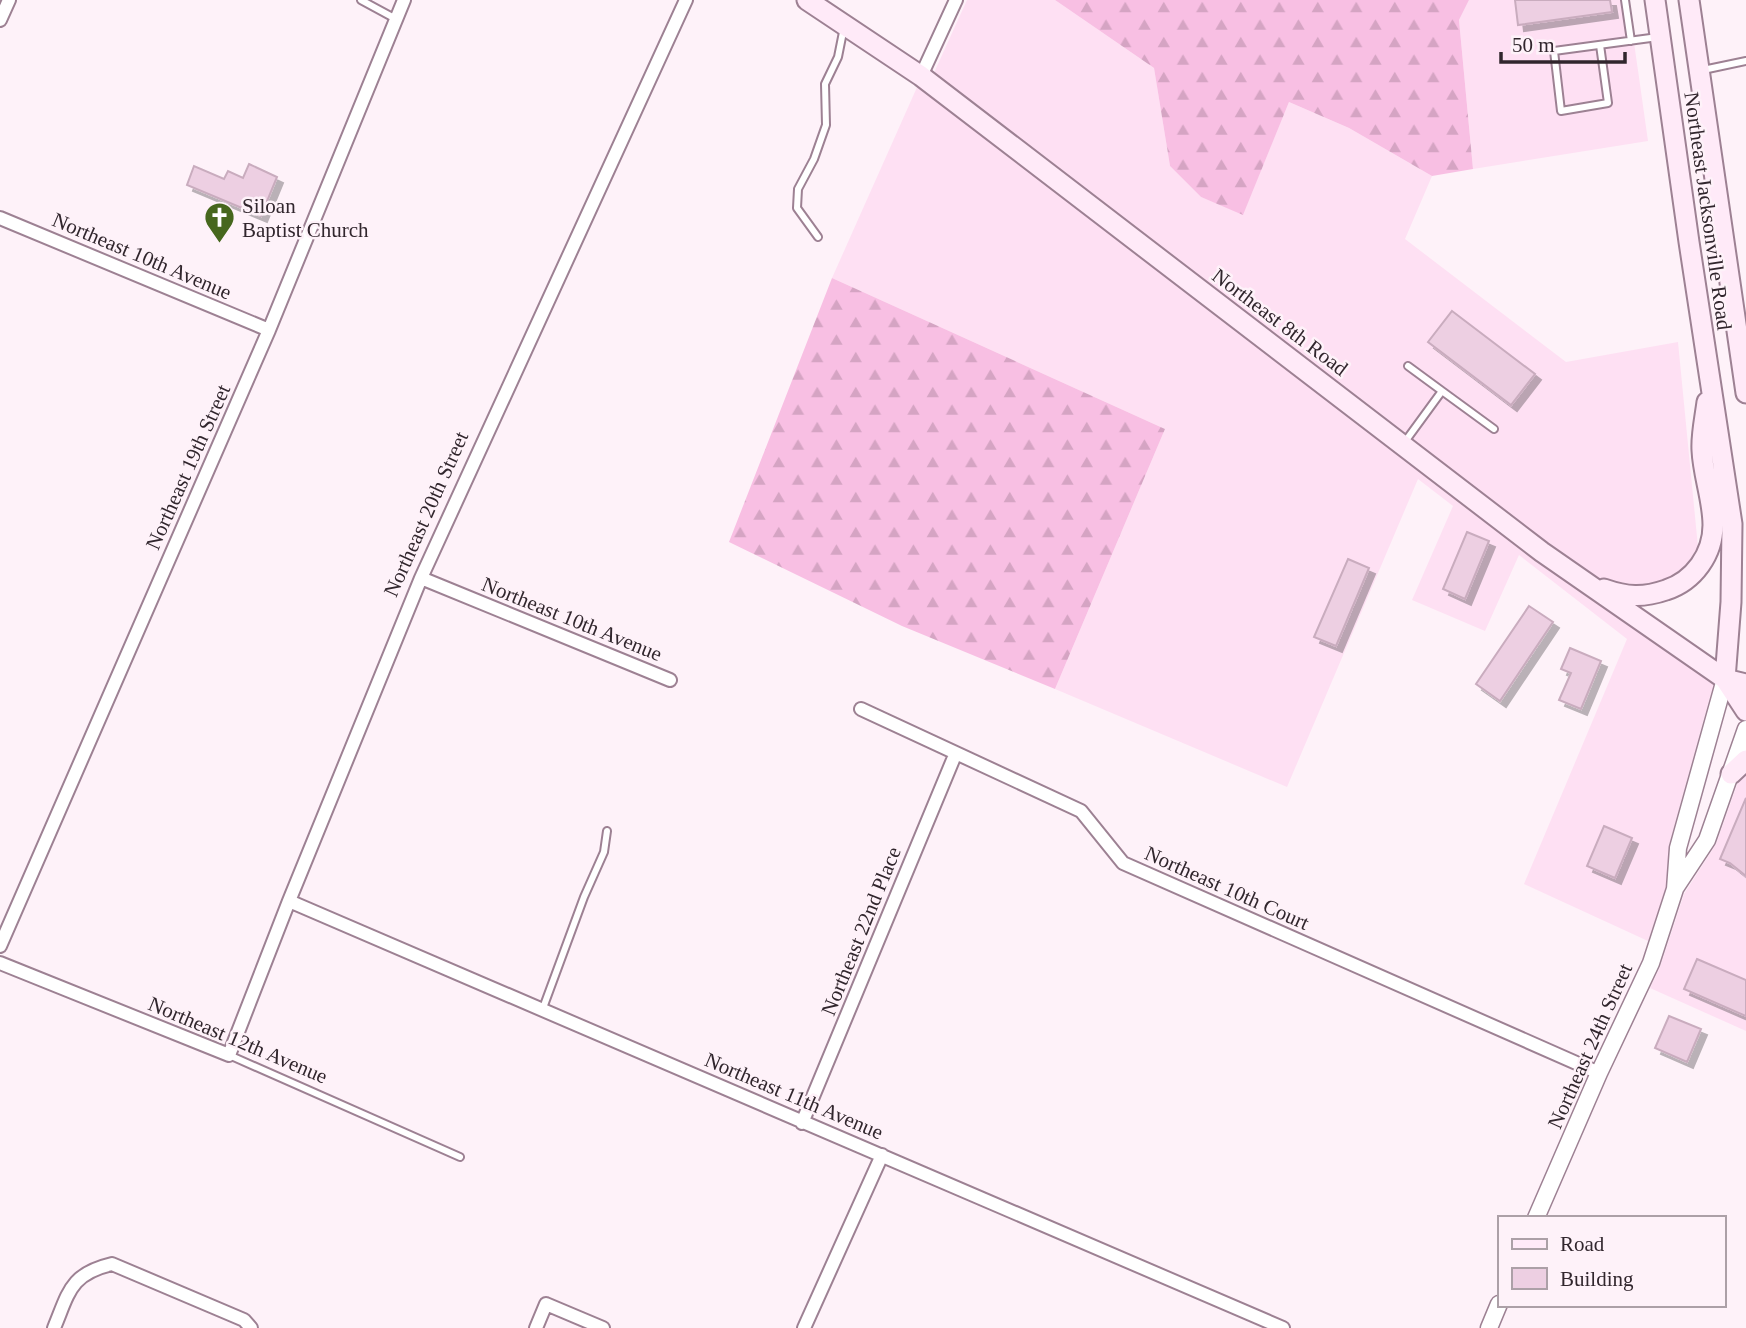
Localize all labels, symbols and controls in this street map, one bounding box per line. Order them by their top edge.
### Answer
scale bar [1501,21,1625,65]
text: 50 m [1512,33,1555,57]
street label: Northeast Jacksonville Road [1679,90,1737,332]
place label: Siloan Baptist Church [242,194,369,242]
church icon: Siloan Baptist Church [202,201,236,245]
street label: Northeast 10th Avenue [49,207,235,305]
street label: Northeast 8th Road [1208,263,1353,381]
street label: Northeast 19th Street [141,380,235,553]
street label: Northeast 20th Street [379,427,473,600]
street label: Northeast 10th Avenue [478,572,666,666]
street label: Northeast 10th Court [1141,841,1313,935]
street label: Northeast 22nd Place [816,843,906,1019]
street label: Northeast 24th Street [1543,959,1637,1132]
street label: Northeast 12th Avenue [145,991,331,1089]
street label: Northeast 11th Avenue [701,1048,887,1144]
legend [1498,1216,1725,1307]
text: Road [1560,1232,1605,1256]
text: Building [1560,1267,1634,1291]

